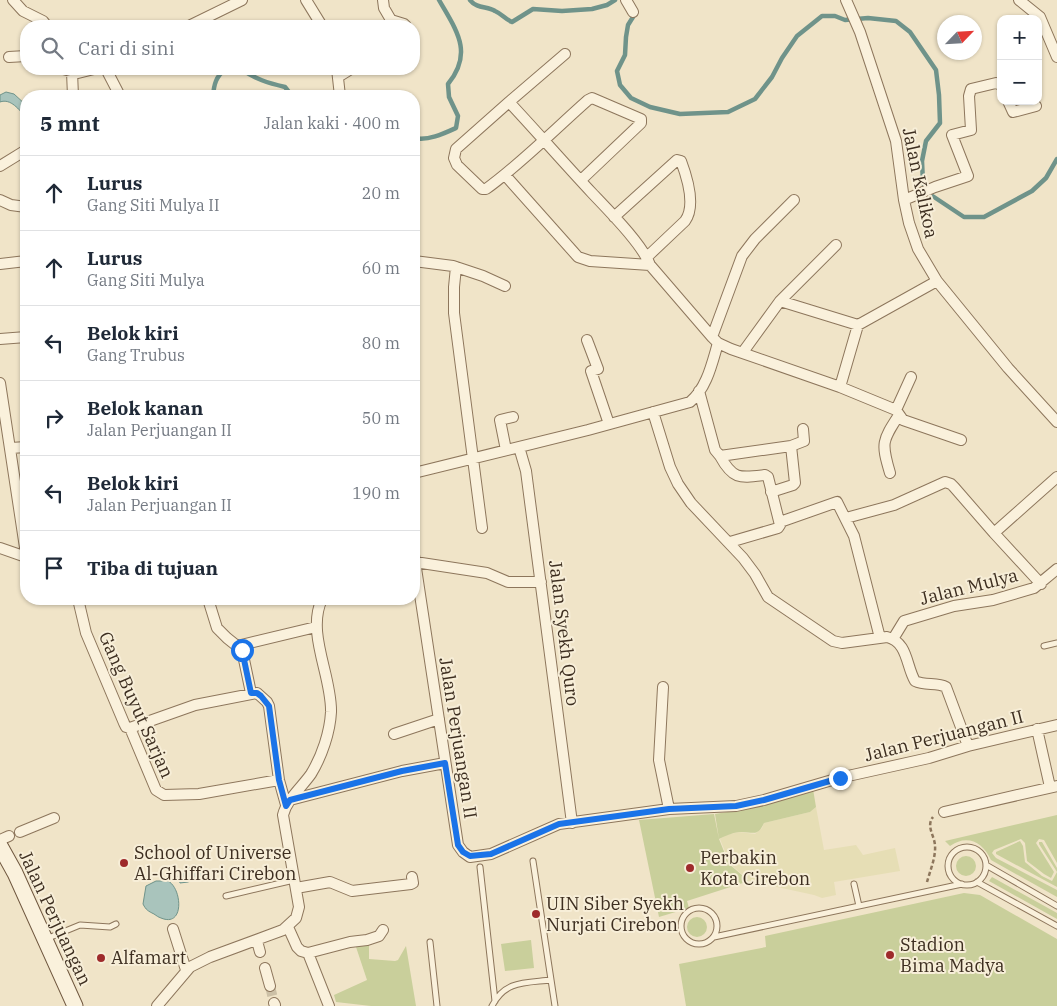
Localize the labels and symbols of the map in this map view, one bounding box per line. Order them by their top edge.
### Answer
north arrow [937,15,982,60]
street label: Jalan Kalikoa [898,125,943,241]
street label: Jalan Syekh Quro [544,559,585,707]
street label: Jalan Mulya [917,563,1020,610]
street label: Gang Buyut Sarjan [94,628,179,782]
route start [231,639,254,662]
street label: Jalan Perjuangan II [434,656,483,820]
street label: Jalan Perjuangan II [862,705,1026,766]
route end [829,767,852,790]
place label: School of Universe Al-Ghiffari Cirebon [134,841,296,885]
place label: Perbakin Kota Cirebon [700,846,810,890]
street label: Jalan Perjuangan [14,847,97,989]
marker: School of Universe Al-Ghiffari Cirebon [118,857,130,869]
marker: Perbakin Kota Cirebon [684,862,696,874]
place label: UIN Siber Syekh Nurjati Cirebon [546,892,684,936]
marker: UIN Siber Syekh Nurjati Cirebon [530,908,542,920]
place label: Stadion Bima Madya [900,933,1005,977]
place label: Alfamart [111,946,186,969]
marker: Stadion Bima Madya [884,949,896,961]
marker: Alfamart [95,952,107,964]

